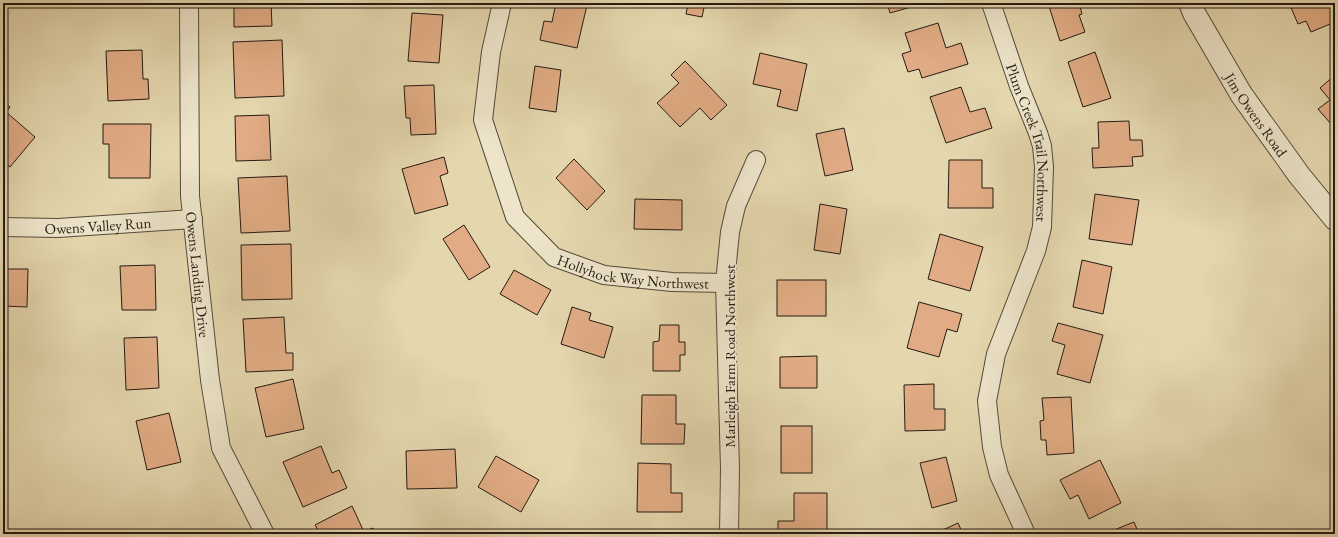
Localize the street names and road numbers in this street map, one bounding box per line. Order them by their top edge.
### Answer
street label: Plum Creek Trail Northwest [1003,61,1054,222]
street label: Jim Owens Road [1220,67,1292,160]
street label: Owens Landing Drive [182,211,215,339]
street label: Owens Valley Run [44,212,152,238]
street label: Hollyhock Way Northwest [555,250,709,292]
street label: Marleigh Farm Road Northwest [720,264,739,448]

